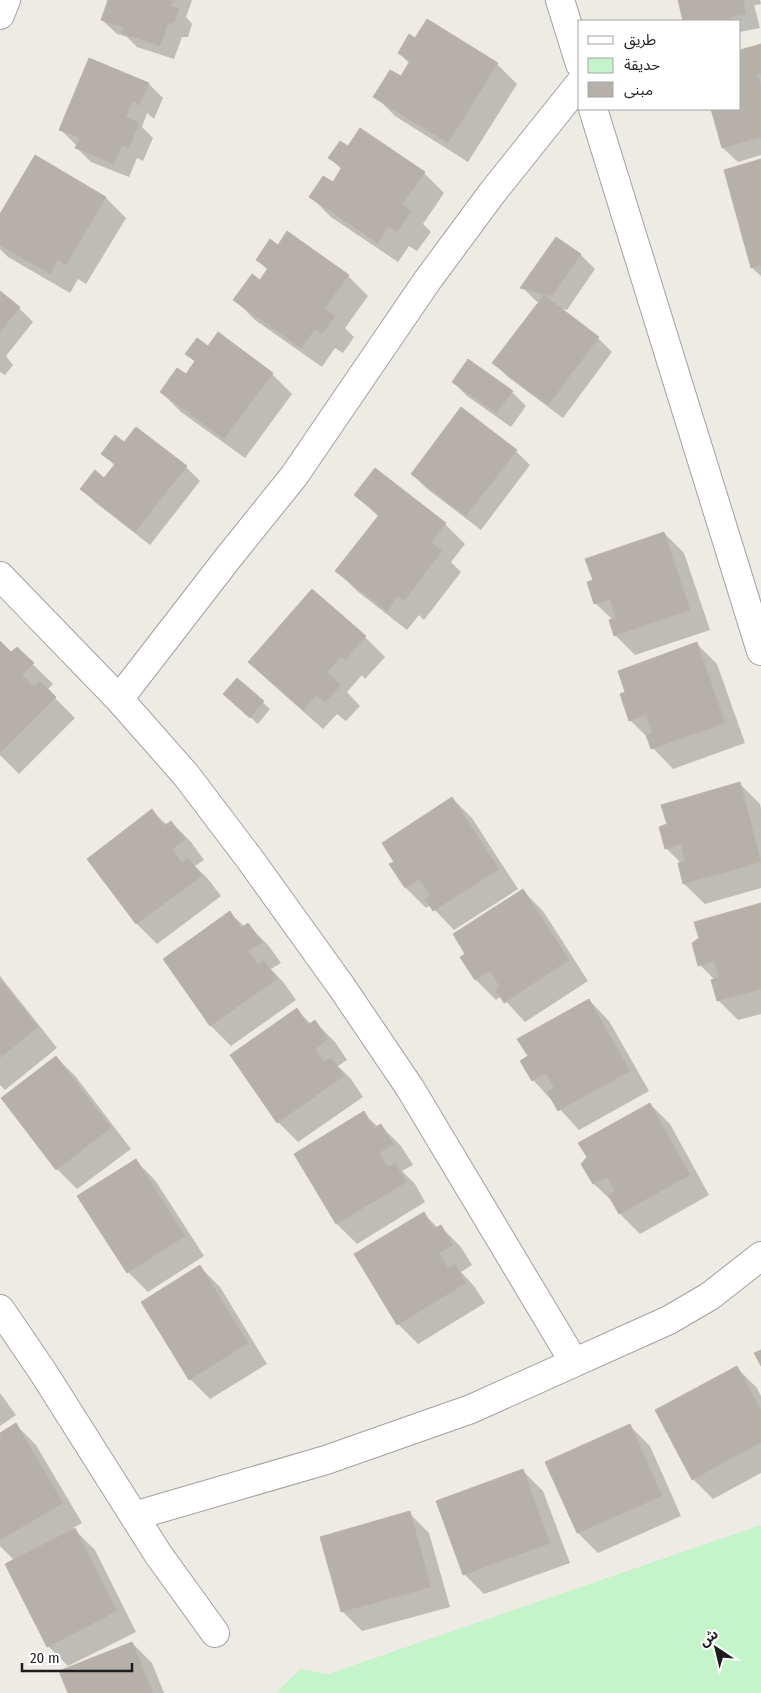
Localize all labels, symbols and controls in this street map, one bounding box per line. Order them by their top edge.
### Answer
legend [578,20,741,110]
text: طريق [624,31,656,50]
text: حديقة [624,56,660,74]
text: مبنى [624,81,653,99]
north arrow [691,1623,741,1673]
text: ش [696,1625,722,1650]
scale bar [22,1640,132,1672]
text: 20 m [30,1649,60,1667]

